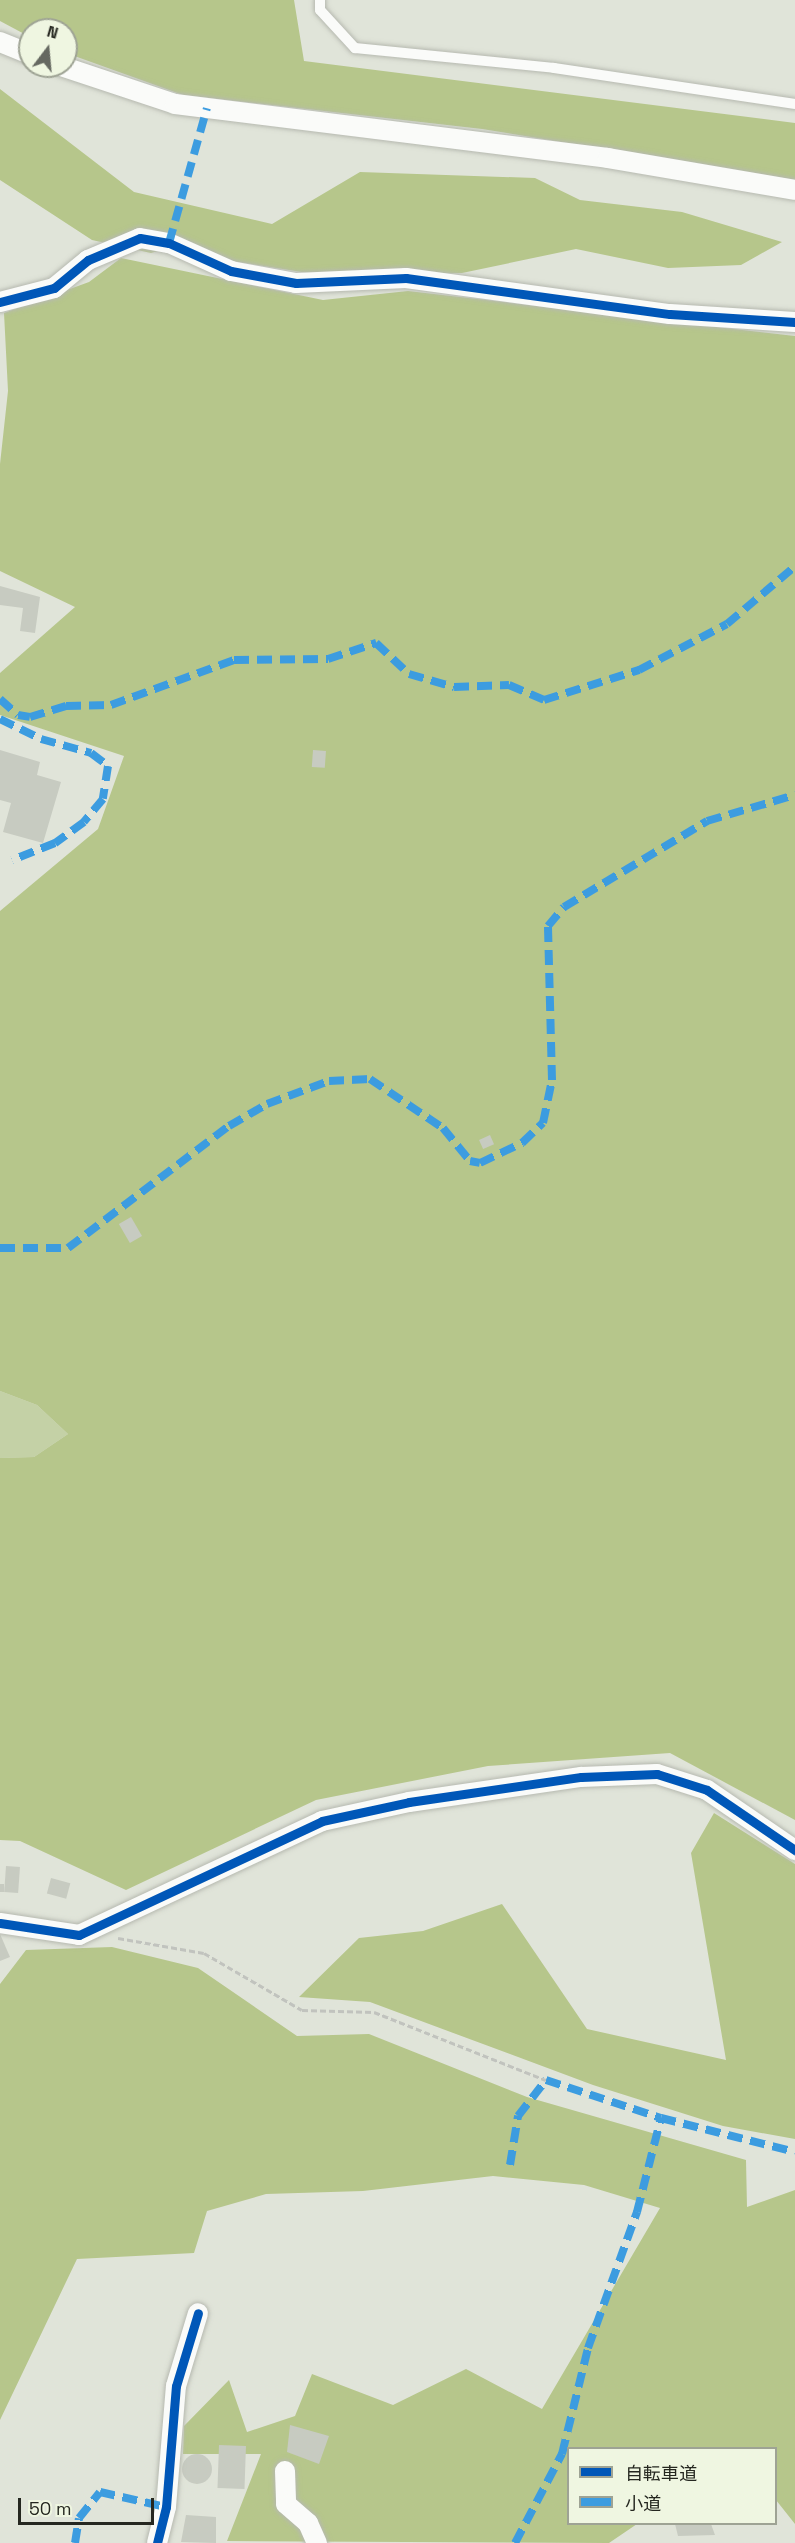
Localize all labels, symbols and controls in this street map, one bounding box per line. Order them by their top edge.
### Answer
north arrow [18,18,78,78]
text: N [44,21,61,44]
legend [567,2447,777,2525]
text: 自転車道 [625,2462,697,2485]
scale bar [21,2486,158,2524]
text: 小道 [625,2492,661,2515]
text: 50 m [29,2497,71,2520]

